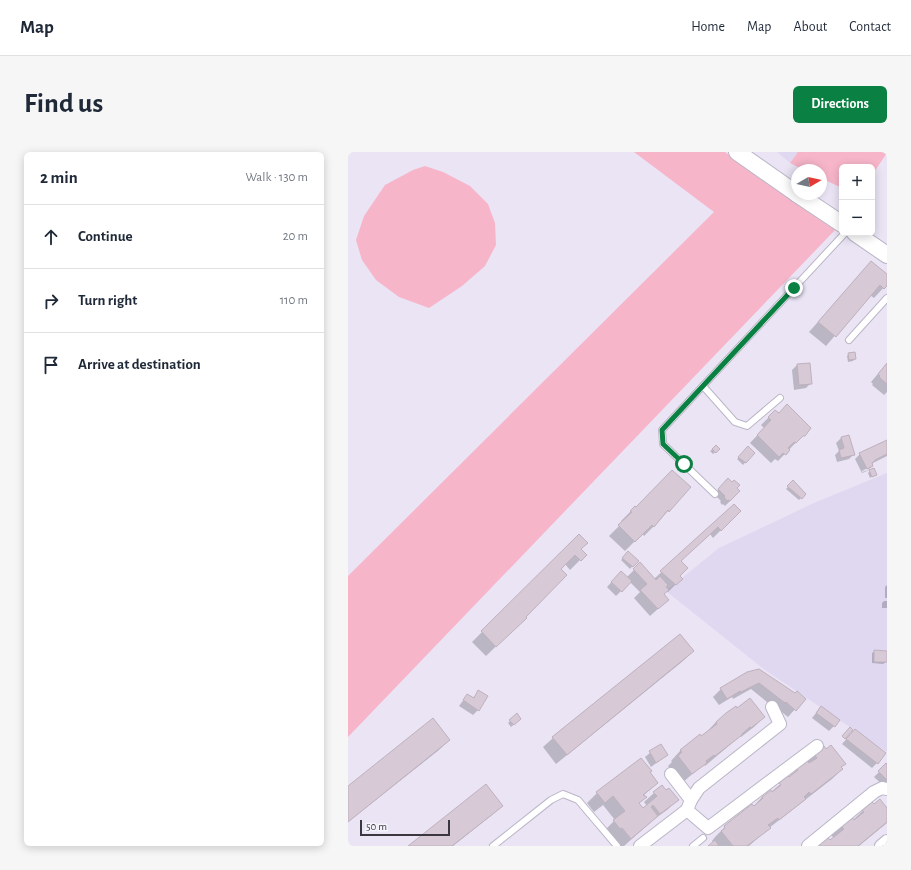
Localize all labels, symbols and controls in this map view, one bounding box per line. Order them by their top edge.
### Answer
text: Map [20,18,54,37]
text: Home [691,20,725,34]
text: Map [747,20,771,34]
text: About [793,20,827,34]
text: Contact [849,20,891,34]
button: Directions [793,86,887,123]
text: Find us [24,90,103,118]
north arrow [791,164,827,200]
map controls [839,164,875,236]
button: + [839,164,875,200]
text: 2 min [40,169,78,186]
text: Walk · 130 m [245,171,308,184]
button: − [839,200,875,236]
icon: ahead [40,226,62,248]
text: Continue [78,229,133,244]
text: 20 m [283,230,308,243]
route end [785,279,803,297]
icon: right [40,290,62,312]
text: Turn right [78,293,137,308]
text: 110 m [280,294,308,307]
icon: arrive [40,354,62,376]
text: Arrive at destination [78,357,201,372]
route start [675,455,693,473]
scale bar [360,818,450,837]
text: 50 m [366,821,387,832]

